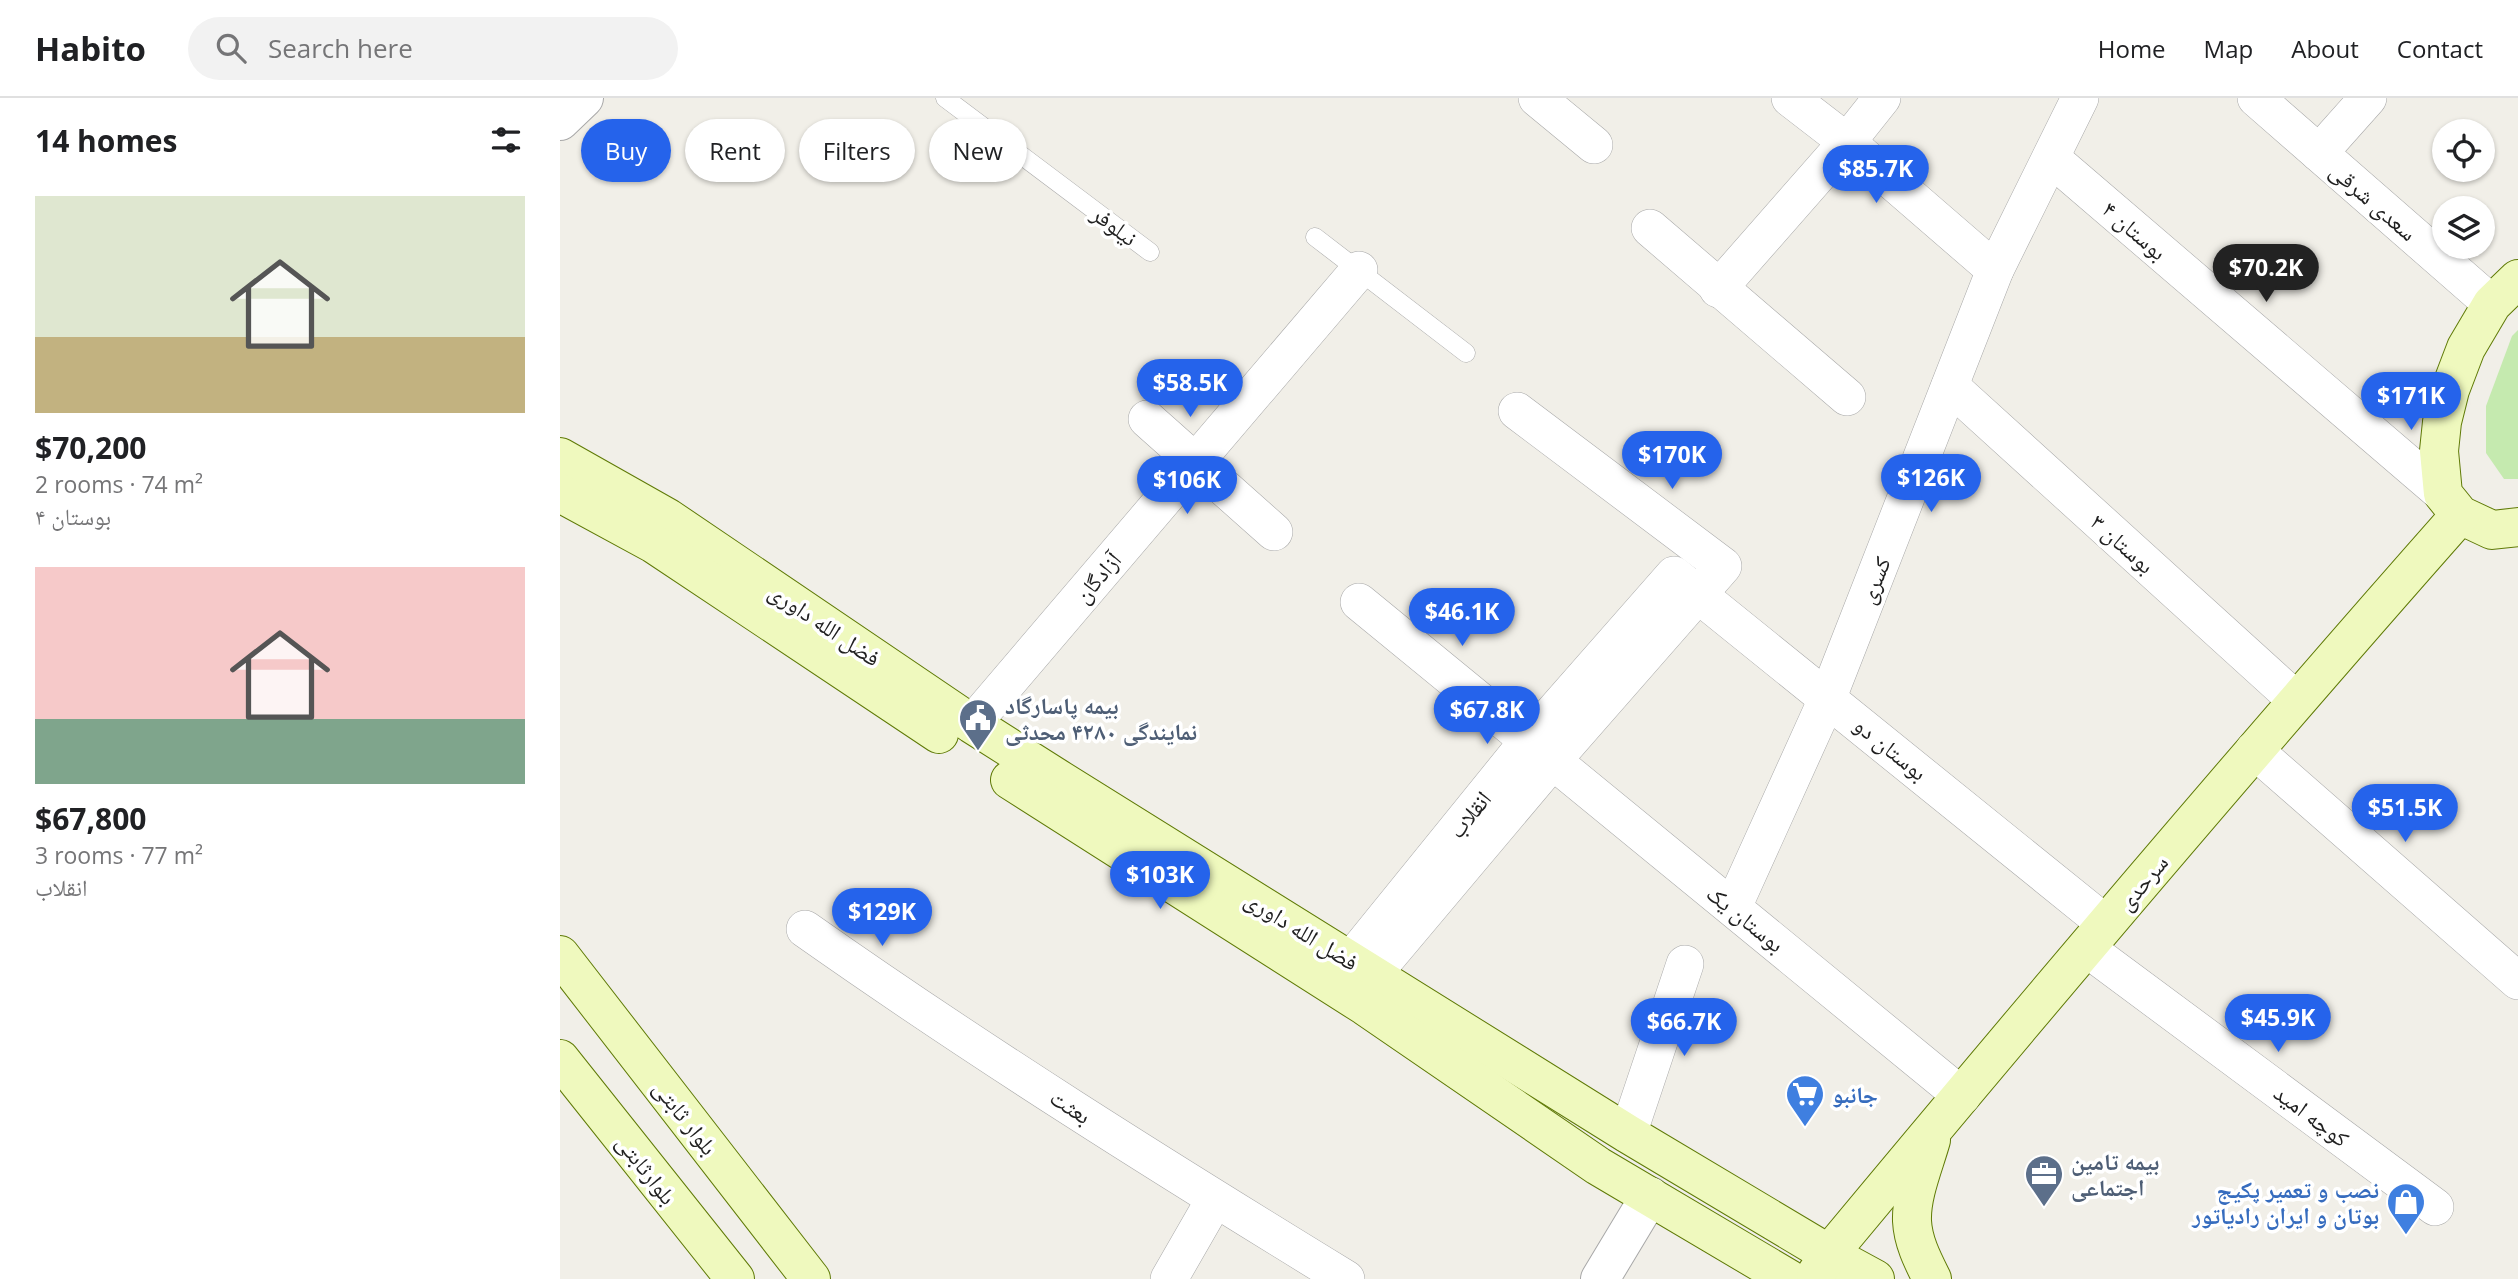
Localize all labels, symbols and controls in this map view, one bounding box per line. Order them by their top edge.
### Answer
search box [188,17,678,80]
text: Habito [35,26,146,71]
icon: search [212,29,250,67]
text: Search here [268,30,413,66]
text: Home [2098,32,2166,65]
text: Map [2204,32,2253,65]
text: About [2291,32,2359,65]
text: Contact [2397,32,2483,65]
chip: Buy [581,119,671,182]
chip: Rent [685,119,785,182]
chip: Filters [799,119,915,182]
chip: New [929,119,1027,182]
map controls [2432,119,2495,259]
button: locate [2432,119,2495,182]
text: 14 homes [35,120,178,161]
icon: filters [487,121,525,159]
pin: $85.7K [1819,146,1933,205]
text: $85.7K [1839,152,1913,184]
street label: سعدی شرقی [2324,154,2424,248]
street label: بوستان ۴ [2096,193,2174,267]
button: layers [2432,196,2495,259]
street label: نیلوفر [1085,197,1145,253]
icon: home [217,241,343,367]
pin: $70.2K [2209,244,2323,304]
text: $70.2K [2229,251,2303,283]
pin: $58.5K [1133,360,1247,419]
text: $58.5K [1153,366,1227,398]
pin: $171K [2362,372,2460,432]
text: $171K [2377,379,2445,411]
text: $70,200 [35,427,146,468]
pin: $170K [1623,432,1721,491]
text: $170K [1638,438,1706,470]
pin: $126K [1882,454,1980,514]
pin: $106K [1138,456,1236,516]
text: $126K [1897,461,1965,493]
text: $106K [1153,463,1221,495]
text: 2 rooms · 74 m² [35,468,203,500]
text: بوستان ۴ [35,500,111,532]
street label: بوستان ۳ [2084,506,2162,580]
street label: آزادگان [1066,544,1129,610]
street label: کسری [1850,551,1898,608]
street label: فضل الله داوری [763,575,887,673]
pin: $46.1K [1405,588,1519,648]
text: $46.1K [1425,595,1499,627]
icon: home [217,612,343,738]
pin: $67.8K [1430,686,1544,746]
place label: بیمه پاسارگاد نمایندگی ۴۲۸۰ محدثی [1005,689,1197,747]
text: $67.8K [1450,693,1524,725]
public building icon: بیمه پاسارگاد نمایندگی ۴۲۸۰ محدثی [957,697,999,752]
street label: بوستان دو [1847,708,1935,788]
street label: انقلاب [1440,784,1498,844]
pin: $51.5K [2348,784,2462,844]
text: $51.5K [2368,791,2442,823]
text: $67,800 [35,798,146,839]
text: 3 rooms · 77 m² [35,839,203,871]
street label: سرحدی [2109,847,2175,917]
pin: $103K [1111,852,1209,911]
text: $103K [1126,858,1194,890]
text: انقلاب [35,871,88,903]
street label: بوستان یک [1700,877,1792,959]
street label: فضل الله داوری [1239,882,1365,978]
pin: $129K [833,888,931,948]
text: $129K [848,895,916,927]
pin: $45.9K [2221,995,2335,1054]
pin: $66.7K [1627,998,1741,1058]
text: $45.9K [2241,1001,2315,1033]
text: $66.7K [1647,1005,1721,1037]
street label: بلوار ثابتی [647,1073,725,1161]
supermarket icon: جانبو [1784,1073,1826,1128]
street label: کوچه امید [2268,1076,2357,1154]
place label: جانبو [1832,1078,1878,1110]
street label: بعثت [1044,1081,1098,1131]
street label: بلوارثابتی [609,1127,685,1211]
place label: بیمه تامین اجتماعی [2071,1145,2159,1203]
office icon: بیمه تامین اجتماعی [2023,1153,2065,1208]
place label: نصب و تعمیر پکیج بوتان و ایران رادیاتور [2191,1173,2379,1231]
shop icon: نصب و تعمیر پکیج بوتان و ایران رادیاتور [2385,1181,2427,1236]

